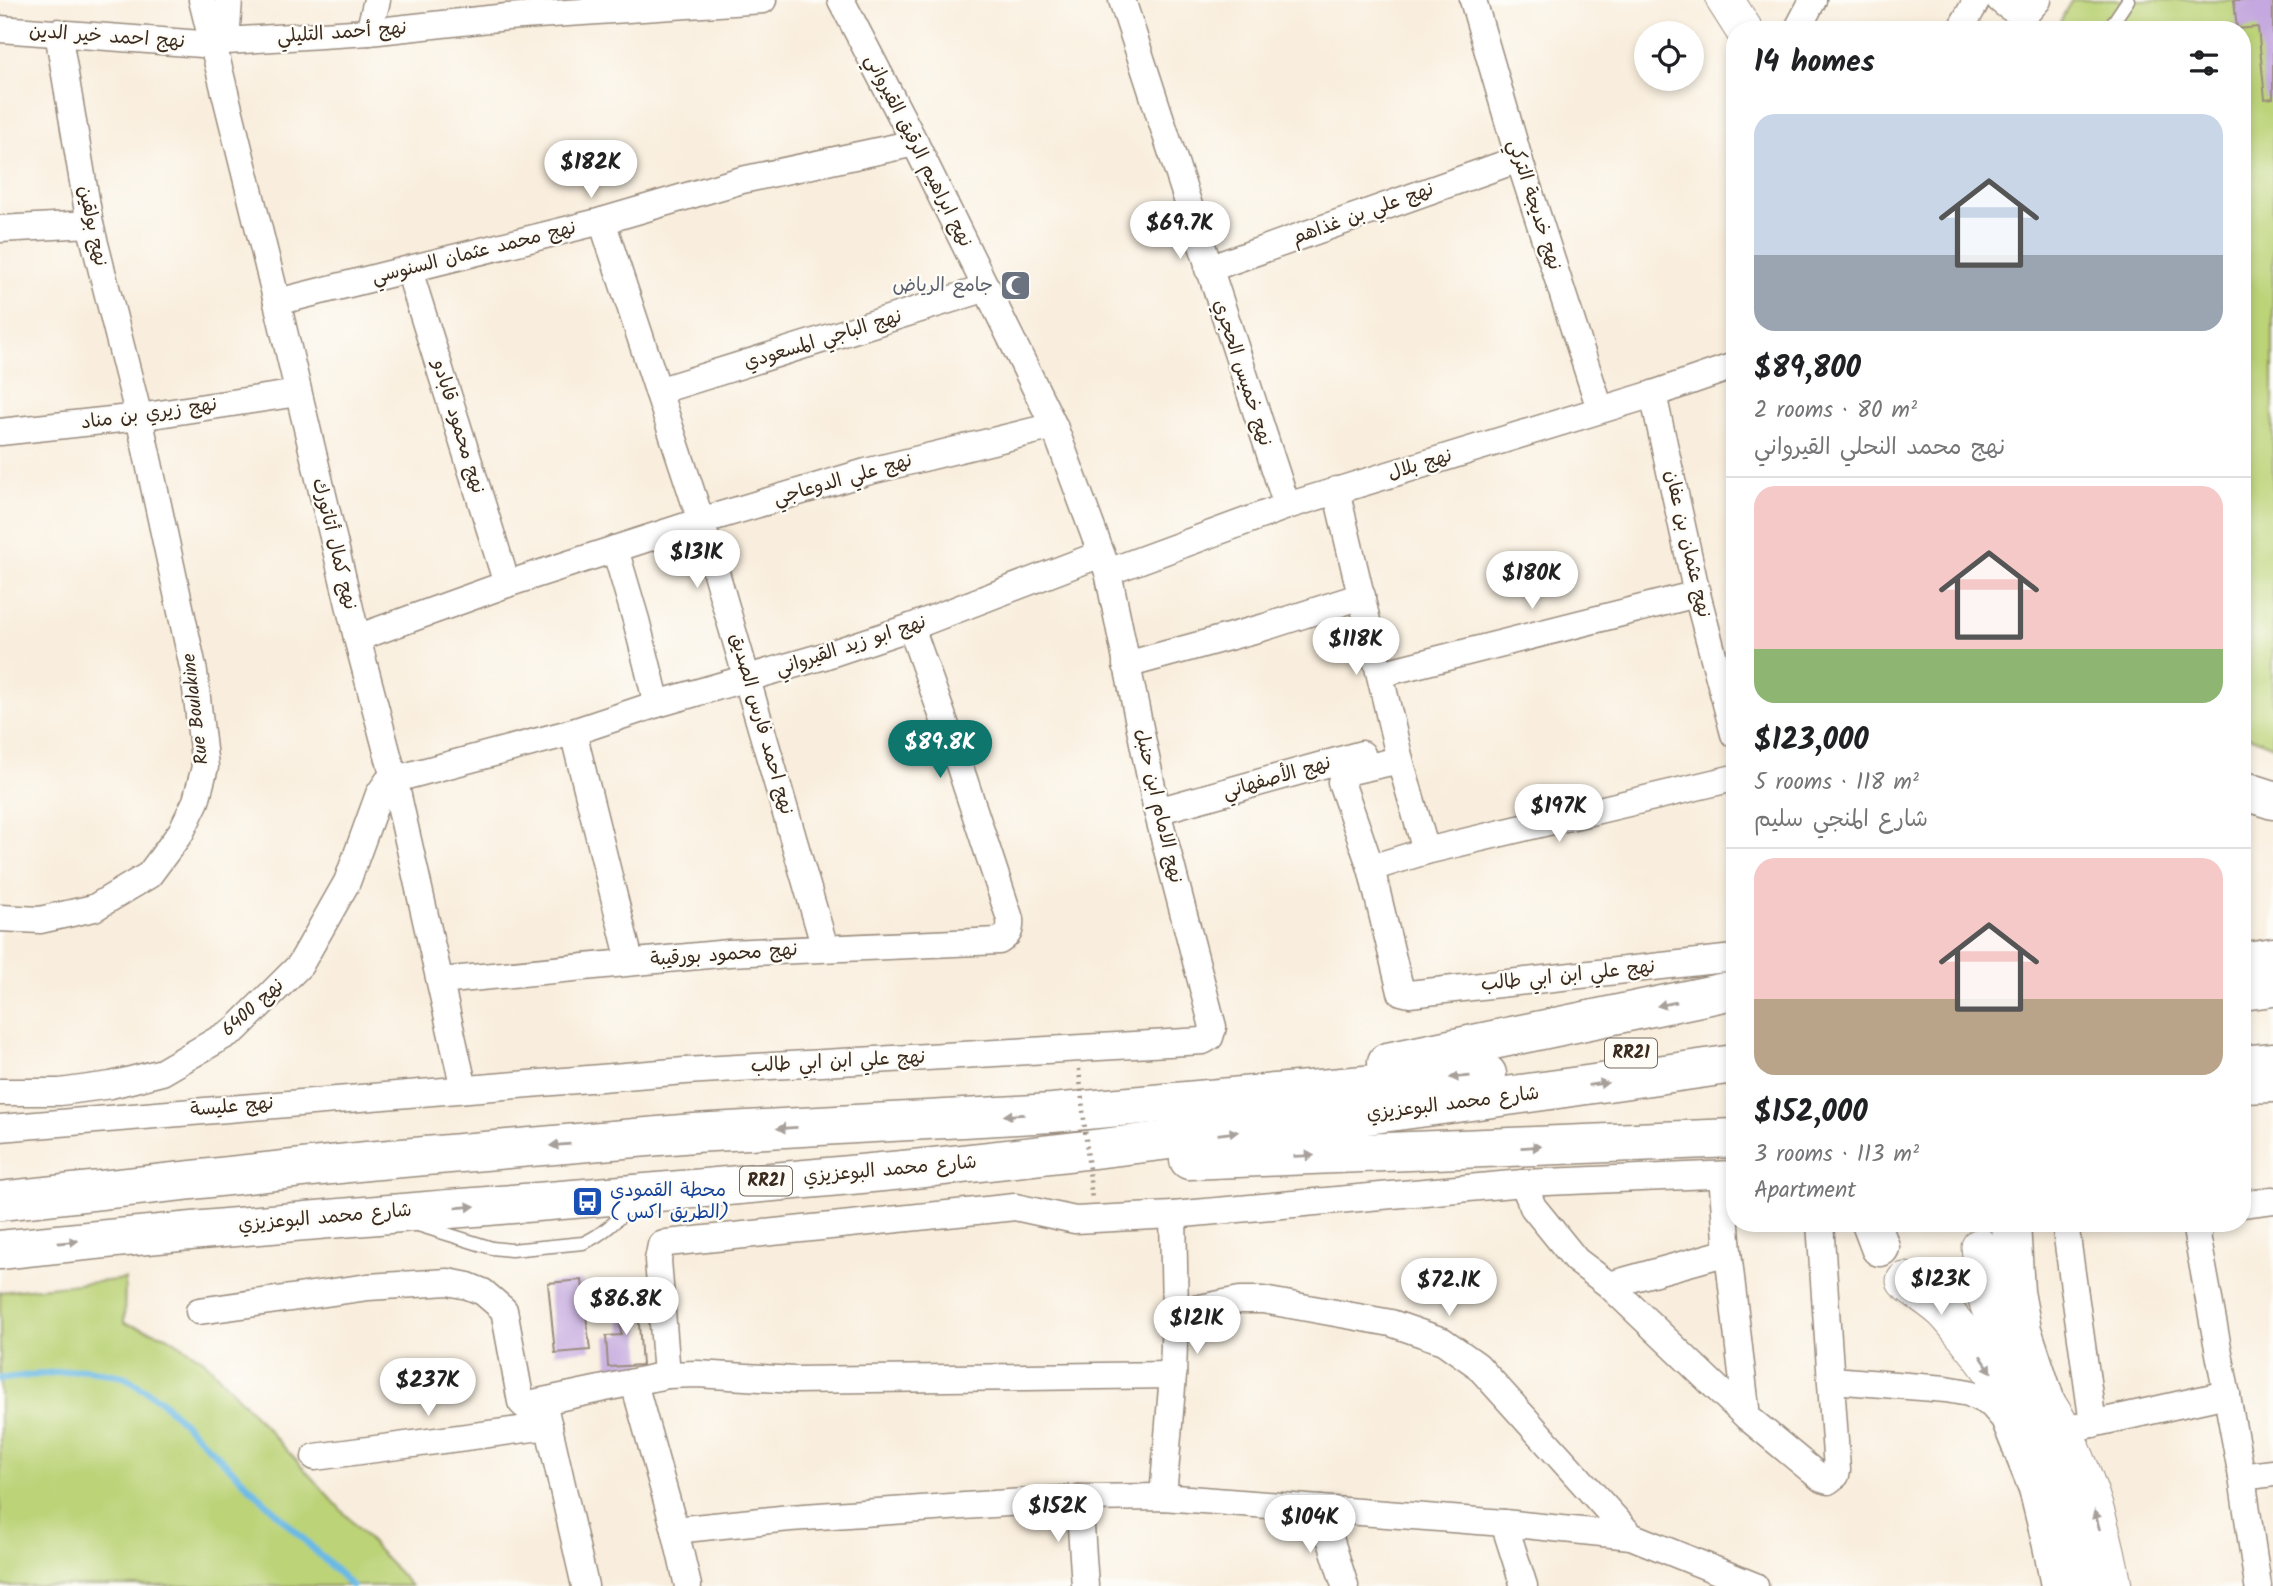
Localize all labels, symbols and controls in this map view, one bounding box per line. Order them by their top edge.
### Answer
street label: نهج أحمد التليلي [276,14,408,52]
street label: نهج احمد خير الدين [28,17,186,57]
map controls [1634,21,1704,91]
button: locate [1634,21,1704,91]
text: 14 homes [1754,39,1875,87]
icon: filters [2185,44,2223,82]
street label: نهج ابراهيم الرقيق القيرواني [856,49,980,253]
street label: نهج خديجة التركي [1499,136,1569,274]
pin: $182K [542,140,640,200]
text: $182K [560,145,622,181]
icon: home [1926,160,2052,286]
street label: نهج علي بن غذاهم [1288,174,1438,254]
street label: نهج بولقين [69,183,115,269]
pin: $69.7K [1123,202,1237,261]
text: $69.7K [1146,206,1214,242]
street label: نهج محمد عثمان السنوسي [369,213,579,293]
mosque icon: جامع الرياض [999,269,1033,303]
place label: جامع الرياض [893,271,993,301]
street label: نهج خميس الحجري [1204,296,1280,450]
street label: نهج الباجي المسعودي [740,302,906,378]
text: $89,800 [1754,345,1861,393]
street label: نهج محمود قابادو [423,354,493,498]
street label: نهج زيري بن مناد [79,390,219,438]
text: 2 rooms · 80 m² [1754,393,1917,429]
text: نهج محمد النحلي القيرواني [1754,430,2005,466]
street label: نهج بلال [1384,441,1456,489]
street label: نهج علي الدوعاجي [770,446,916,514]
street label: نهج عثمان بن عفان [1655,467,1719,621]
street label: نهج كمال أتاتورك [303,475,365,613]
pin: $131K [648,530,746,590]
icon: home [1926,532,2052,658]
text: $131K [670,535,724,571]
pin: $180K [1483,552,1581,611]
text: $180K [1502,556,1562,592]
street label: نهج ابو زيد القيرواني [772,607,930,685]
pin: $118K [1307,618,1405,677]
text: $118K [1329,622,1383,658]
street label: نهج احمد فارس الصديق [721,630,801,818]
street label: Rue Boulakine [174,651,218,766]
text: $123,000 [1754,717,1869,765]
pin: $89.8K [883,720,997,780]
text: $89.8K [904,725,976,761]
street label: نهج الامام ابن حنبل [1126,726,1190,886]
street label: نهج الأصفهاني [1219,748,1335,808]
text: 5 rooms · 118 m² [1754,765,1919,801]
pin: $197K [1510,784,1608,844]
text: $197K [1531,789,1587,825]
text: شارع المنجي سليم [1754,802,1928,838]
icon: home [1926,904,2052,1030]
street label: نهج محمود بورقيبة [649,935,799,975]
street label: نهج علي ابن ابي طالب [1479,952,1657,1000]
street label: نهج 6400 [215,971,291,1045]
one-way arrow [1656,999,1678,1010]
road number: RR21 [1605,1038,1657,1068]
street label: نهج علي ابن ابي طالب [750,1042,926,1082]
one-way arrow [1449,1072,1471,1083]
one-way arrow [1587,1078,1609,1089]
street label: شارع محمد البوعزيزي [1365,1079,1541,1129]
street label: نهج عليسة [189,1088,275,1126]
text: $152,000 [1754,1089,1868,1137]
one-way arrow [1003,1110,1025,1121]
one-way arrow [775,1123,797,1134]
one-way arrow [1217,1127,1239,1138]
text: 3 rooms · 113 m² [1754,1137,1919,1173]
one-way arrow [549,1140,571,1151]
one-way arrow [1520,1141,1542,1152]
street label: شارع محمد البوعزيزي [802,1147,978,1193]
one-way arrow [1293,1150,1315,1161]
road number: RR21 [740,1166,792,1196]
text: Apartment [1754,1173,1856,1209]
place label: محطة القمودي ( الطريق اكس) [610,1176,729,1228]
bus stop icon: محطة القمودي ( الطريق اكس) [570,1185,604,1219]
street label: شارع محمد البوعزيزي [237,1195,413,1241]
one-way arrow [454,1201,476,1212]
one-way arrow [57,1237,79,1248]
pin: $72.1K [1392,1258,1506,1318]
pin: $123K [1892,1258,1990,1317]
text: $123K [1911,1262,1971,1298]
text: $72.1K [1417,1263,1481,1299]
pin: $86.8K [569,1278,683,1337]
text: $86.8K [590,1282,662,1318]
pin: $121K [1148,1296,1246,1356]
text: $121K [1170,1301,1224,1337]
one-way arrow [1979,1355,1993,1373]
pin: $237K [379,1358,477,1418]
text: $237K [396,1363,460,1399]
pin: $152K [1009,1484,1107,1544]
text: $152K [1028,1489,1088,1525]
pin: $104K [1261,1496,1359,1555]
text: $104K [1281,1500,1339,1536]
one-way arrow [2092,1509,2102,1530]

